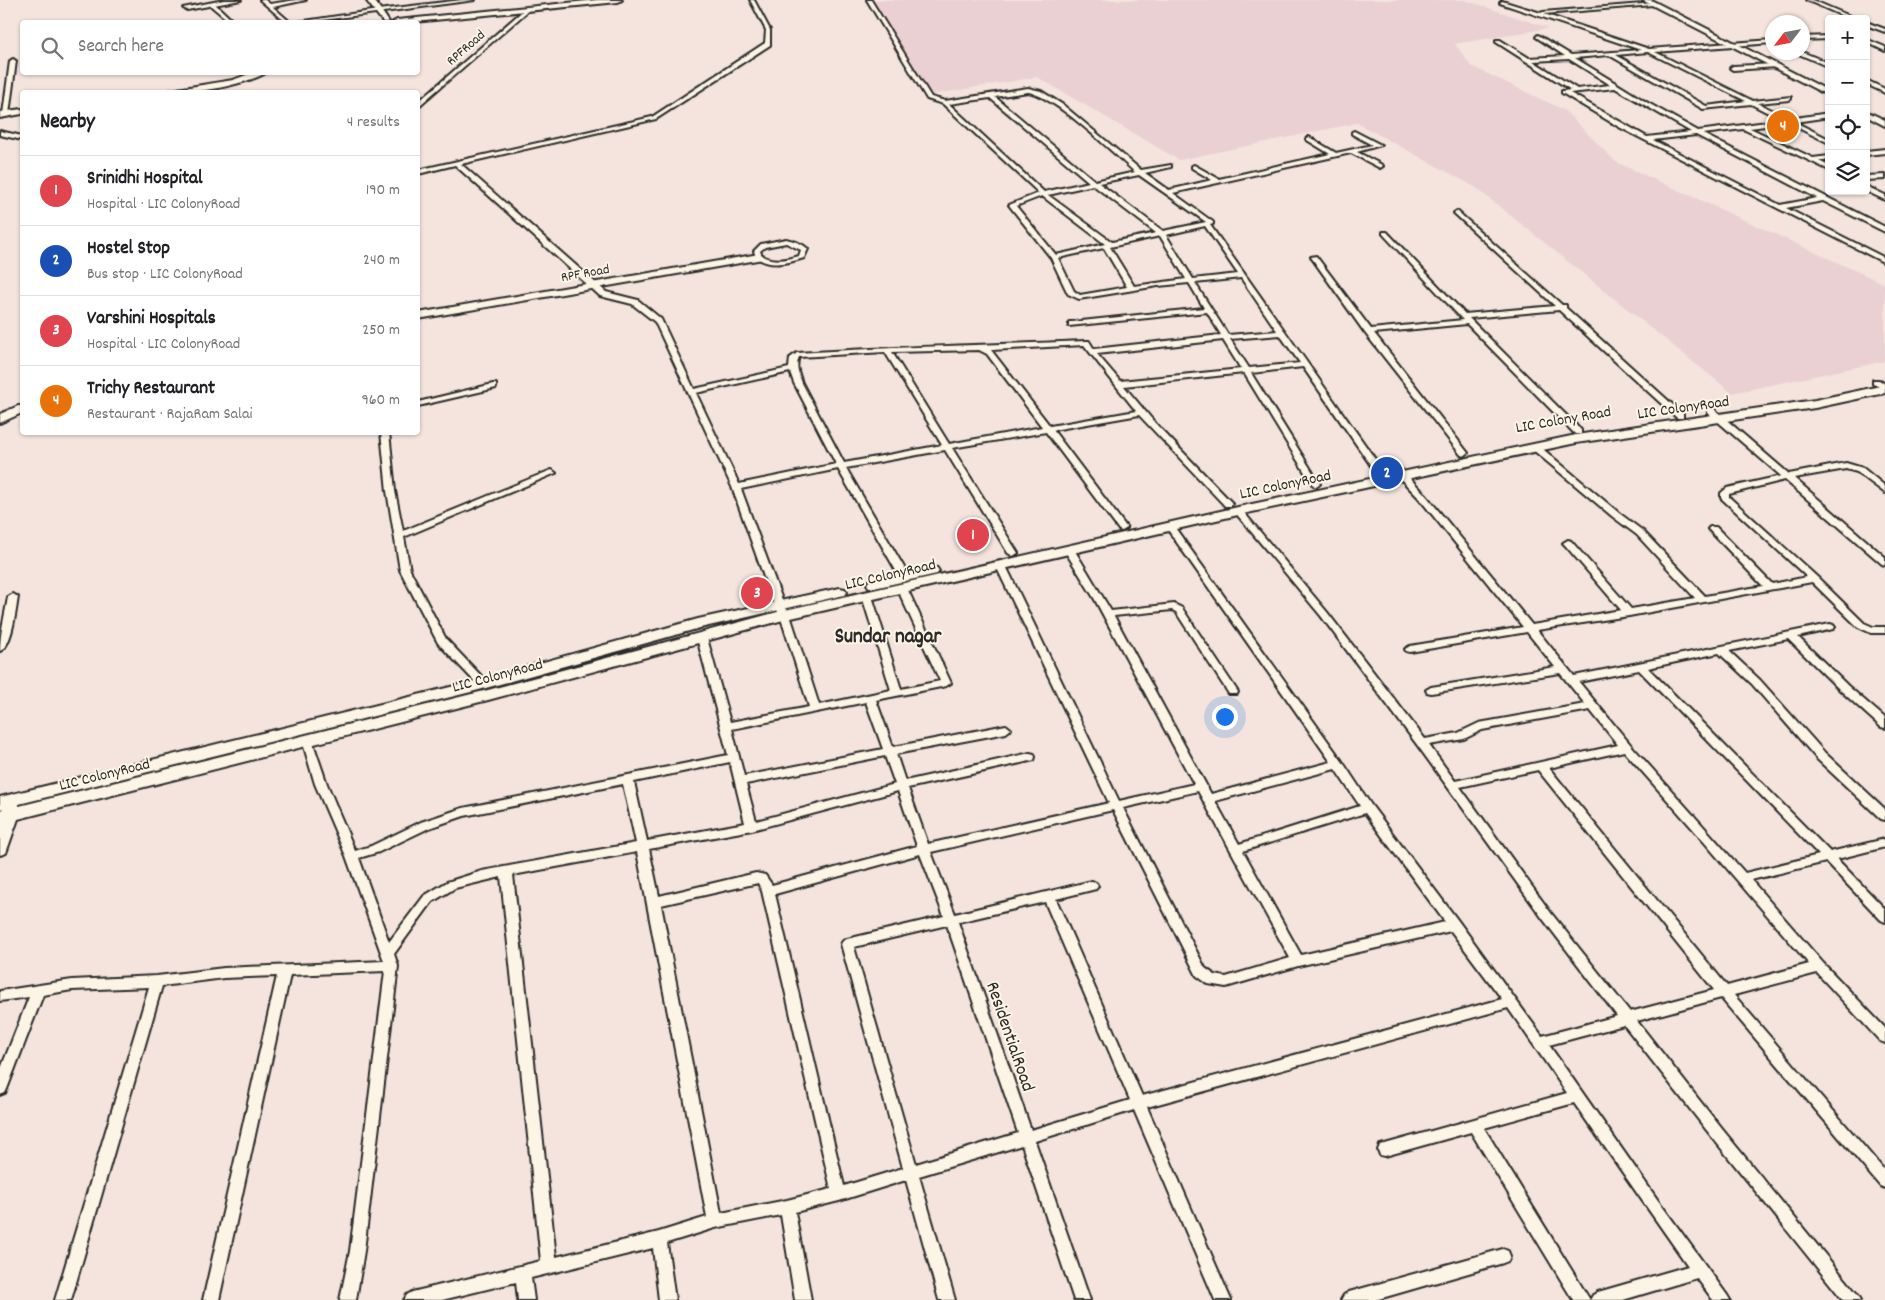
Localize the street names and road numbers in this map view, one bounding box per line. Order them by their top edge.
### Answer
street label: RPFRoad [443,26,490,71]
street label: RPF Road [560,260,611,288]
street label: LIC ColonyRoad [1636,391,1731,426]
street label: LIC Colony Road [1514,401,1613,440]
street label: LIC ColonyRoad [1238,465,1333,506]
street label: LIC ColonyRoad [843,554,938,597]
street label: LIC ColonyRoad [450,653,545,700]
street label: LIC ColonyRoad [57,753,152,798]
street label: ResidentialRoad [977,979,1040,1096]

